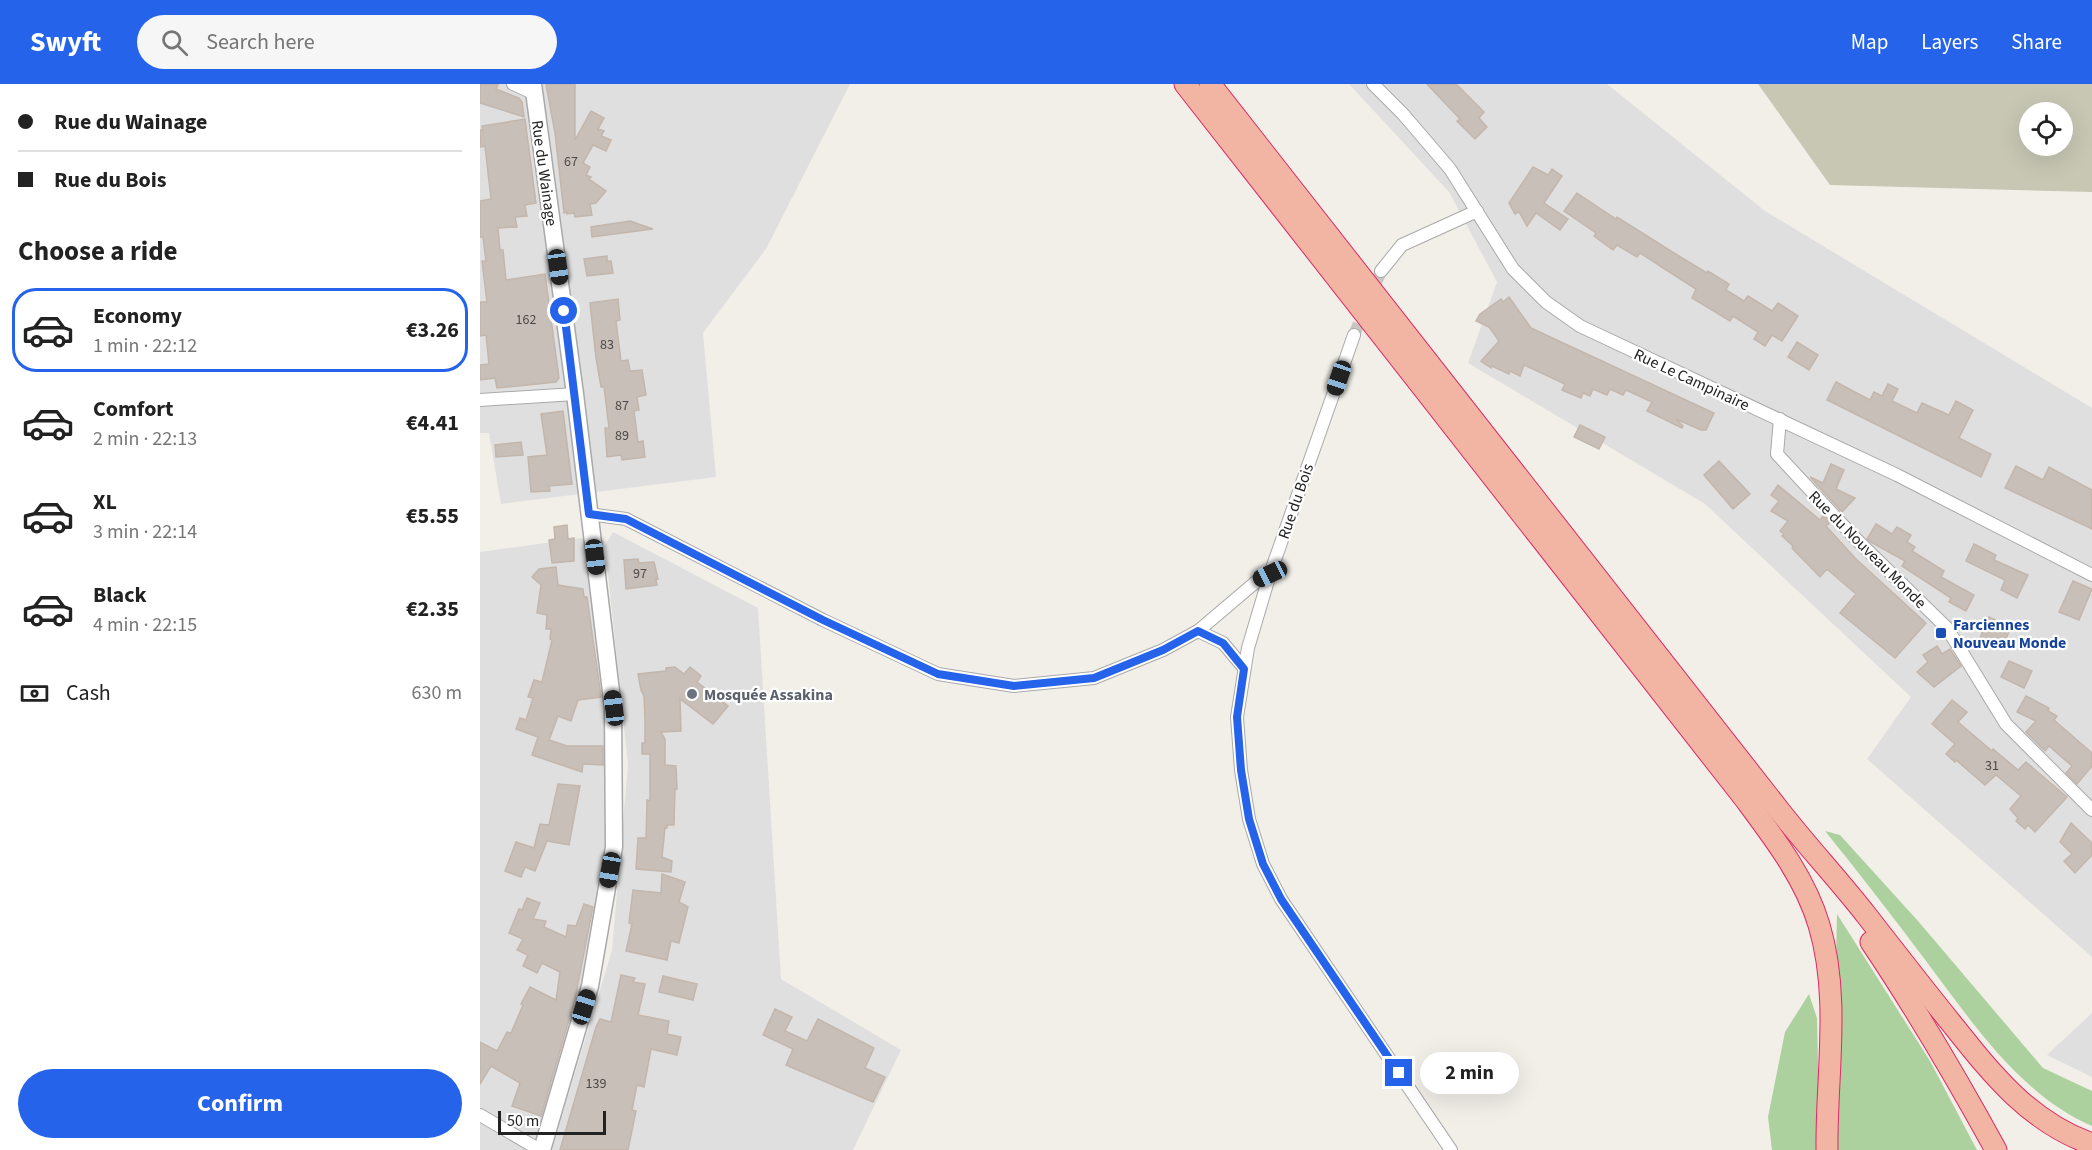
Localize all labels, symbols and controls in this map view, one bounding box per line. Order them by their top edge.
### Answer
search box [137,15,557,69]
text: Swyft [30,22,101,62]
icon: search [158,26,191,59]
text: Search here [206,26,315,58]
text: Map [1851,27,1888,57]
text: Layers [1921,27,1978,57]
text: Share [2011,27,2062,57]
map controls [2019,102,2073,156]
button: locate [2019,102,2073,156]
text: Rue du Wainage [54,106,208,138]
street label: Rue du Wainage [526,119,562,228]
house number: 67 [564,152,578,172]
text: Rue du Bois [54,164,167,196]
text: Choose a ride [18,232,178,271]
car [547,248,569,286]
route start [550,297,577,324]
text: Economy [93,300,182,332]
icon: car [21,303,75,357]
house number: 162 [516,310,536,330]
text: €3.26 [406,314,459,346]
text: 1 min · 22:12 [93,332,197,360]
house number: 83 [600,335,614,355]
street label: Rue Le Campinaire [1630,344,1753,416]
car [1325,358,1353,398]
text: Comfort [93,393,174,425]
icon: car [21,396,75,450]
house number: 87 [615,396,629,416]
text: €4.41 [406,407,459,439]
text: 2 min · 22:13 [93,425,197,453]
house number: 89 [615,426,629,446]
street label: Rue du Bois [1273,460,1319,542]
text: XL [93,486,117,518]
street label: Rue du Nouveau Monde [1803,486,1931,614]
icon: car [21,489,75,543]
text: €5.55 [406,500,459,532]
text: 3 min · 22:14 [93,518,197,546]
car [584,538,606,576]
car [1250,558,1290,590]
house number: 97 [633,564,647,584]
text: Black [93,579,147,611]
icon: car [21,582,75,636]
text: €2.35 [406,593,459,625]
text: 4 min · 22:15 [93,611,197,639]
place label: Farciennes Nouveau Monde [1953,614,2066,654]
marker: Farciennes Nouveau Monde [1934,626,1948,640]
icon: cash [18,677,51,710]
text: Cash [66,677,111,709]
text: 630 m [412,679,462,707]
place label: Mosquée Assakina [704,684,833,706]
marker: Mosquée Assakina [685,687,699,701]
car [603,689,625,727]
house number: 31 [1985,756,1999,776]
car [598,851,622,889]
car [570,987,598,1027]
callout: 2 min [1420,1052,1519,1094]
route end [1385,1059,1412,1086]
text: 2 min [1445,1059,1494,1087]
button: Confirm [18,1069,462,1138]
house number: 139 [586,1074,606,1094]
scale bar [498,1108,606,1136]
text: 50 m [507,1110,539,1132]

